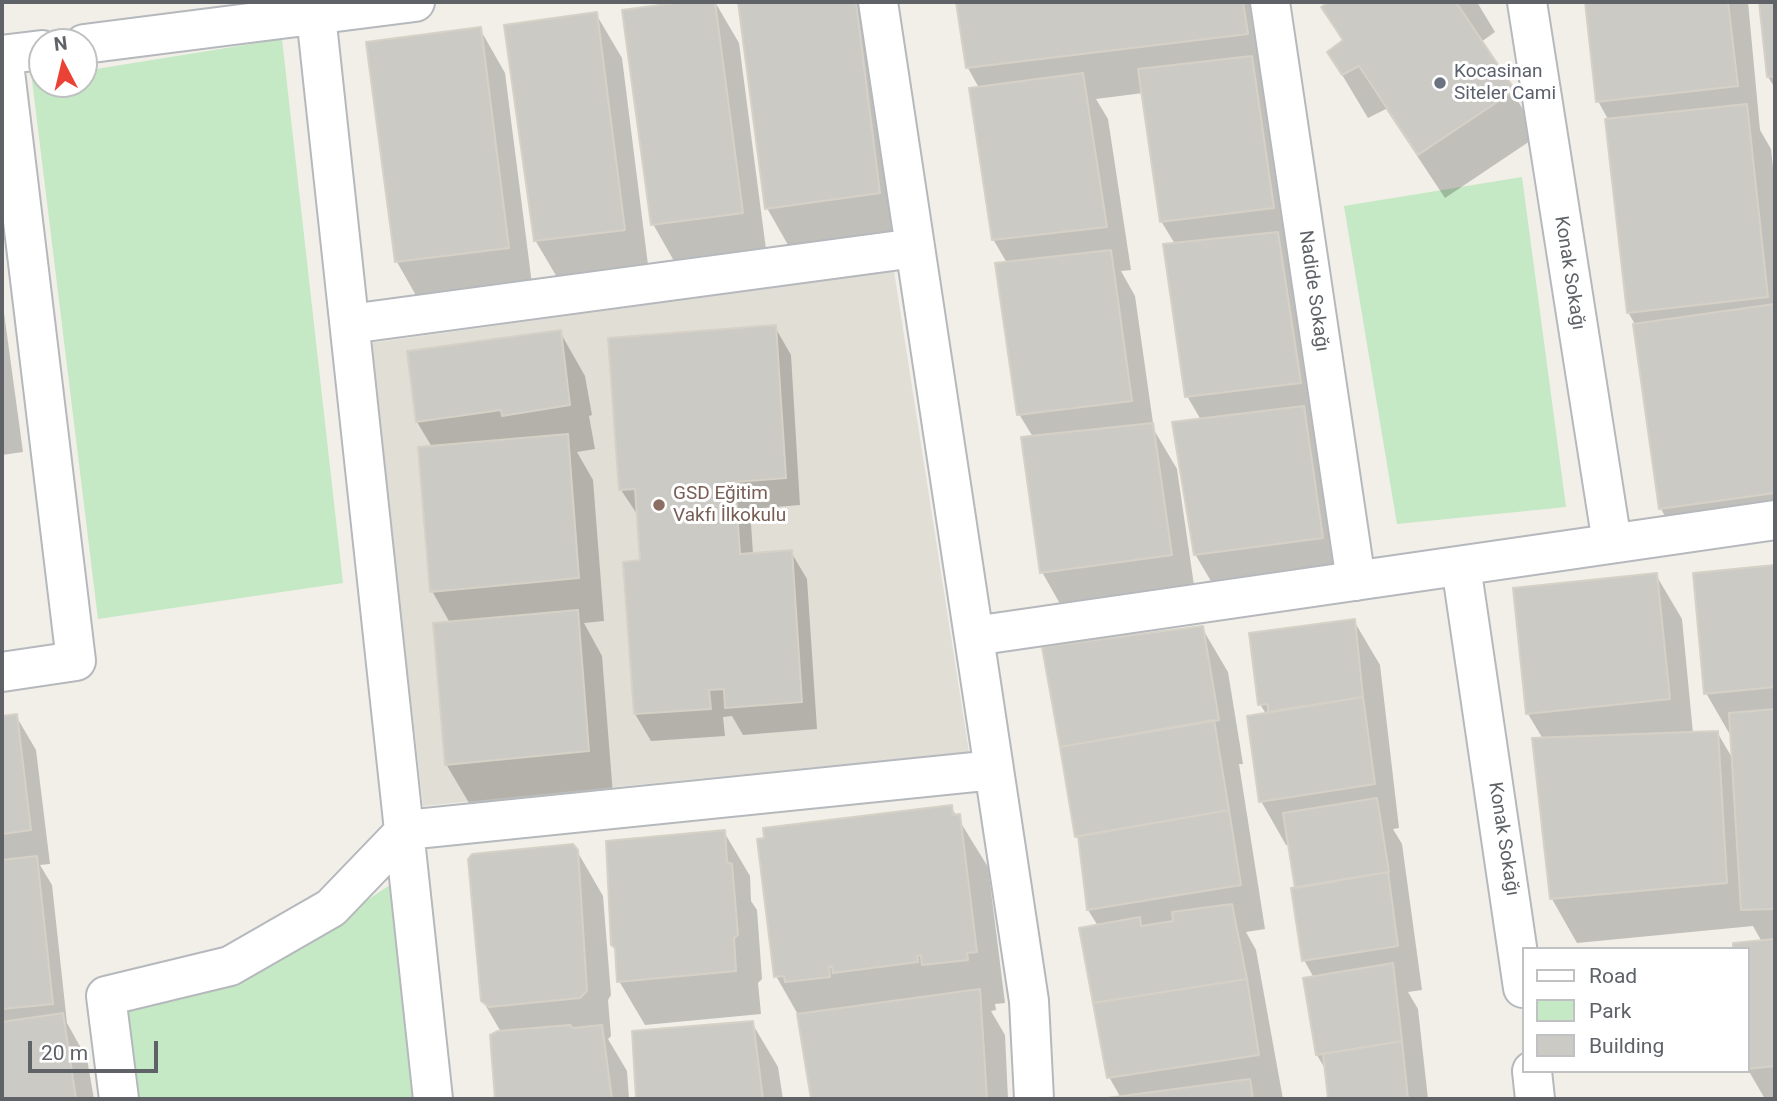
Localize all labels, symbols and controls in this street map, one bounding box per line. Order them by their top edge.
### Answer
north arrow [28,28,98,98]
text: N [53,31,69,56]
place label: Kocasinan Siteler Cami [1454,61,1556,105]
marker: Kocasinan Siteler Cami [1432,75,1448,91]
street label: Konak Sokağı [1549,214,1589,332]
street label: Nadide Sokağı [1293,229,1333,353]
place label: GSD Eğitim Vakfı İlkokulu [673,483,786,527]
marker: GSD Eğitim Vakfı İlkokulu [651,497,667,513]
street label: Konak Sokağı [1483,780,1523,898]
legend [1522,947,1749,1073]
text: Road [1589,964,1637,988]
text: Park [1589,999,1631,1023]
scale bar [32,1028,161,1072]
text: Building [1589,1034,1664,1058]
text: 20 m [41,1041,88,1065]

